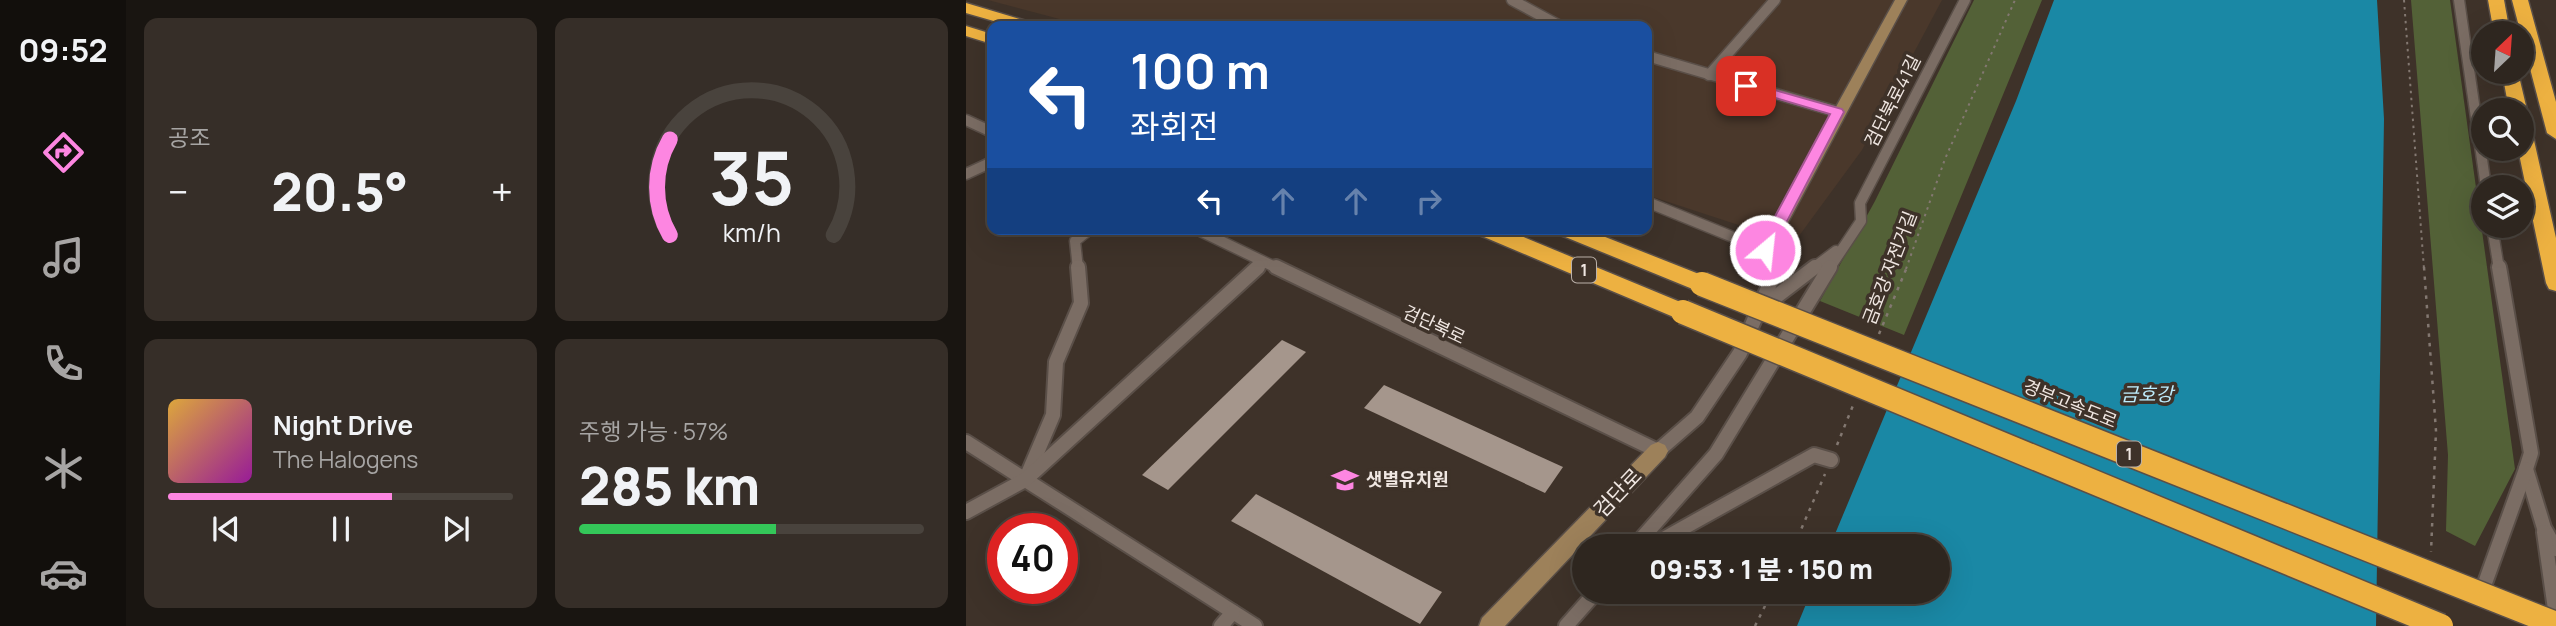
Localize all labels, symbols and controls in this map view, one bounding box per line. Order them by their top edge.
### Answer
north arrow [2471,21,2534,84]
map controls [2471,21,2534,238]
text: 09:52 [19,28,107,72]
text: 100 m [1130,37,1270,104]
icon: left [1015,49,1106,140]
street label: 검단북로41길 [1859,50,1926,151]
pin [1716,56,1776,116]
icon: arrive [1727,67,1765,105]
button: search [2471,98,2534,161]
text: 좌회전 [1130,104,1218,148]
text: 공조 [168,121,210,153]
icon: directions [39,128,88,177]
text: 35 [709,128,794,228]
text: 20.5° [271,156,408,227]
text: − [168,165,189,217]
text: + [491,165,513,217]
button: layers [2471,175,2534,238]
icon: left [1191,182,1229,220]
icon: ahead [1264,182,1302,220]
icon: ahead [1337,182,1375,220]
icon: right [1410,182,1448,220]
street label: 금호강 자전거길 [1856,208,1922,328]
position arrow [1728,213,1802,287]
text: km/h [722,215,781,250]
icon: music [39,233,88,282]
road number: 1 [1572,258,1596,282]
street label: 검단북로 [1399,299,1470,349]
icon: phone [39,339,88,388]
street label: 경부고속도로 [2020,373,2121,433]
water label: 금호강 [2121,381,2176,407]
text: Night Drive [273,407,413,443]
text: 주행 가능 · 57% [579,415,728,447]
road number: 1 [2117,442,2141,467]
text: The Halogens [273,443,418,475]
icon: climate [39,444,88,493]
text: 285 km [579,450,760,521]
street label: 검단로 [1587,462,1647,523]
school or university icon: 샛별유치원 [1330,465,1360,495]
place label: 샛별유치원 [1366,467,1449,491]
icon: previous [207,510,245,548]
icon: pause [322,510,360,548]
icon: next [437,510,475,548]
speed limit sign: 40 [987,513,1078,604]
icon: car [39,549,88,598]
text: 09:53 · 1 분 · 150 m [1649,551,1873,587]

